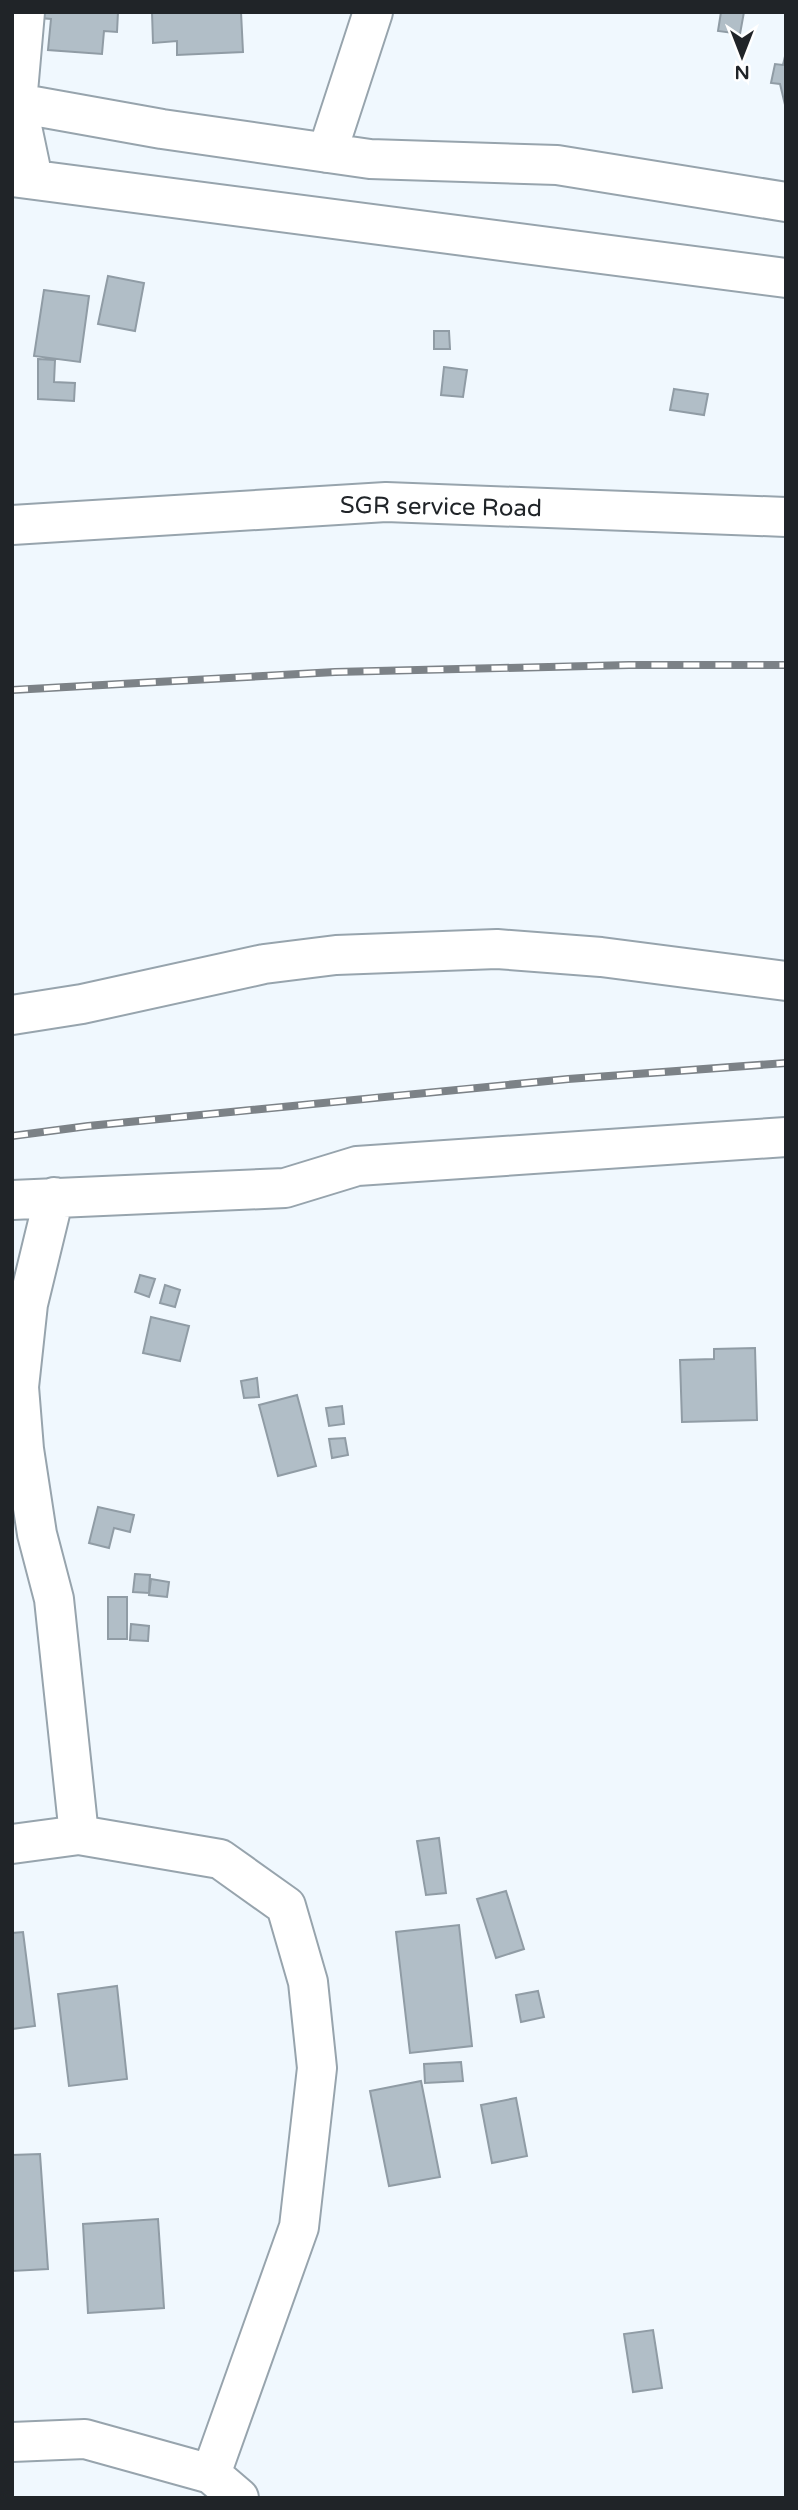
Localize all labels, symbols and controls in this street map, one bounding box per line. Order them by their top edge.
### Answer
north arrow [707,21,777,91]
text: N [734,61,750,83]
street label: SGR service Road [340,491,542,523]

